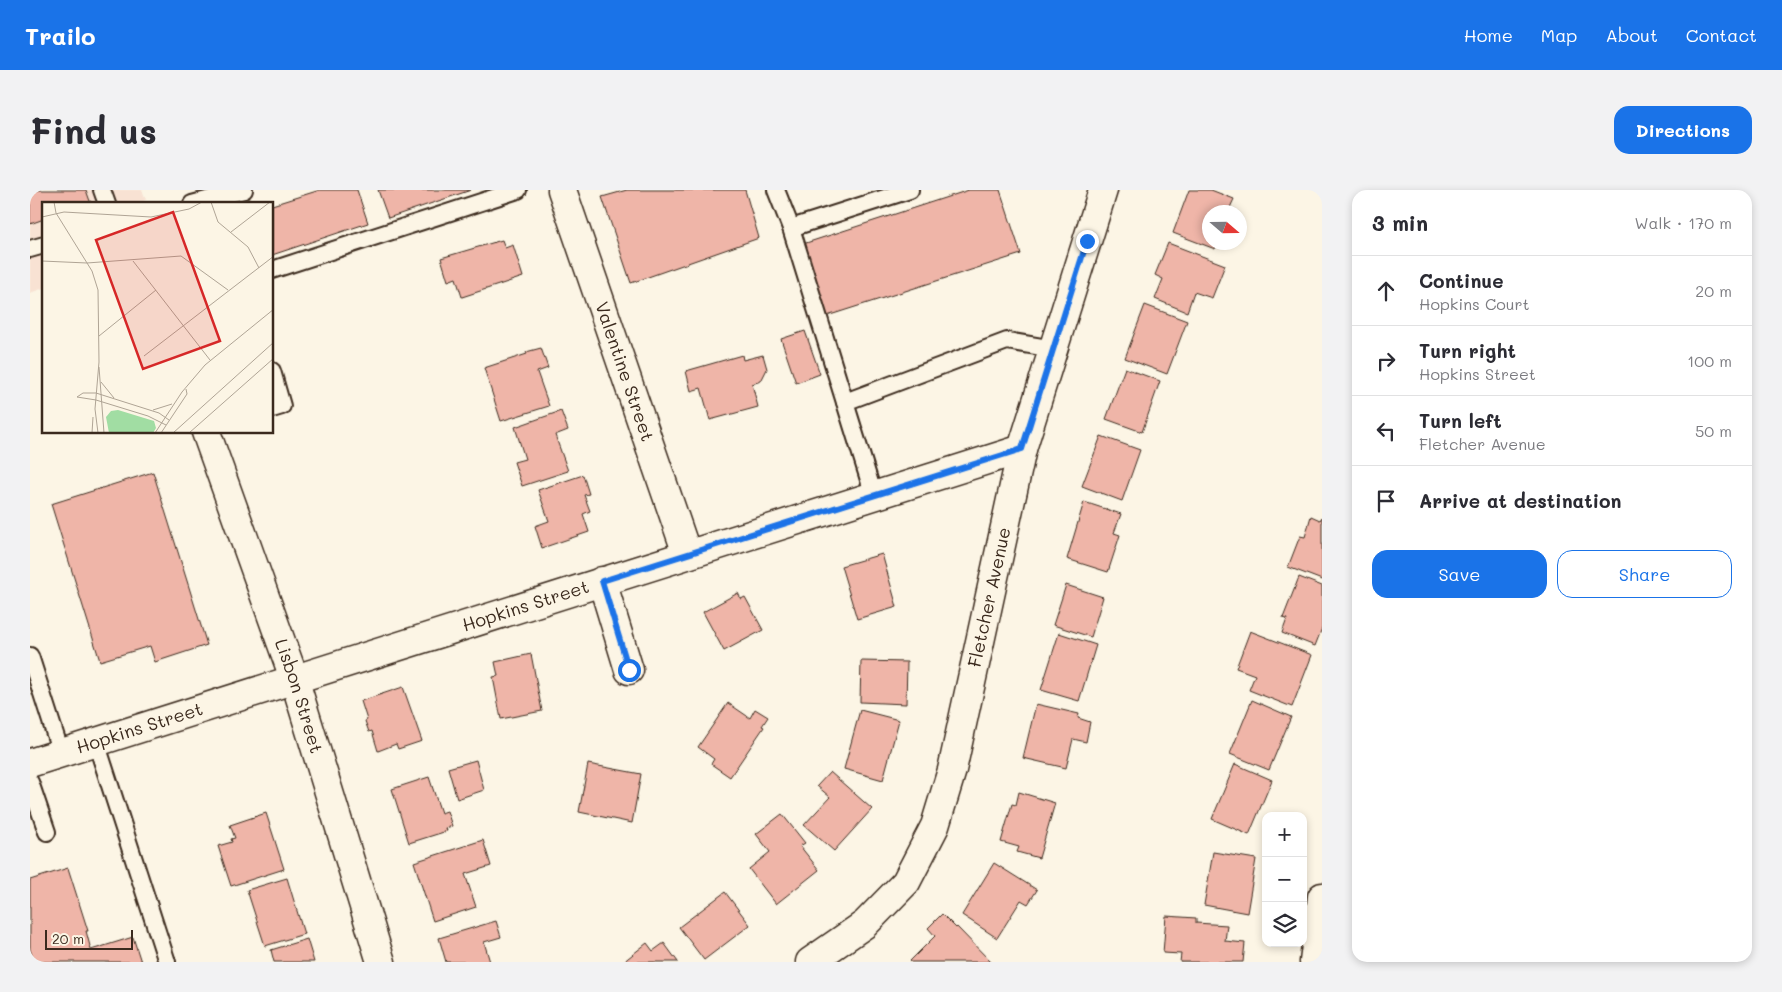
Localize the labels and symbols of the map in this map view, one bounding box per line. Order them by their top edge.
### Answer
inset map [42,202,274,434]
north arrow [1202,205,1247,250]
route end [1076,230,1099,253]
street label: Valentine Street [590,298,660,444]
street label: Fletcher Avenue [962,525,1016,669]
street label: Hopkins Street [459,574,592,636]
street label: Lisbon Street [270,635,329,756]
route start [618,659,641,682]
street label: Hopkins Street [73,696,206,759]
scale bar [45,927,132,950]

